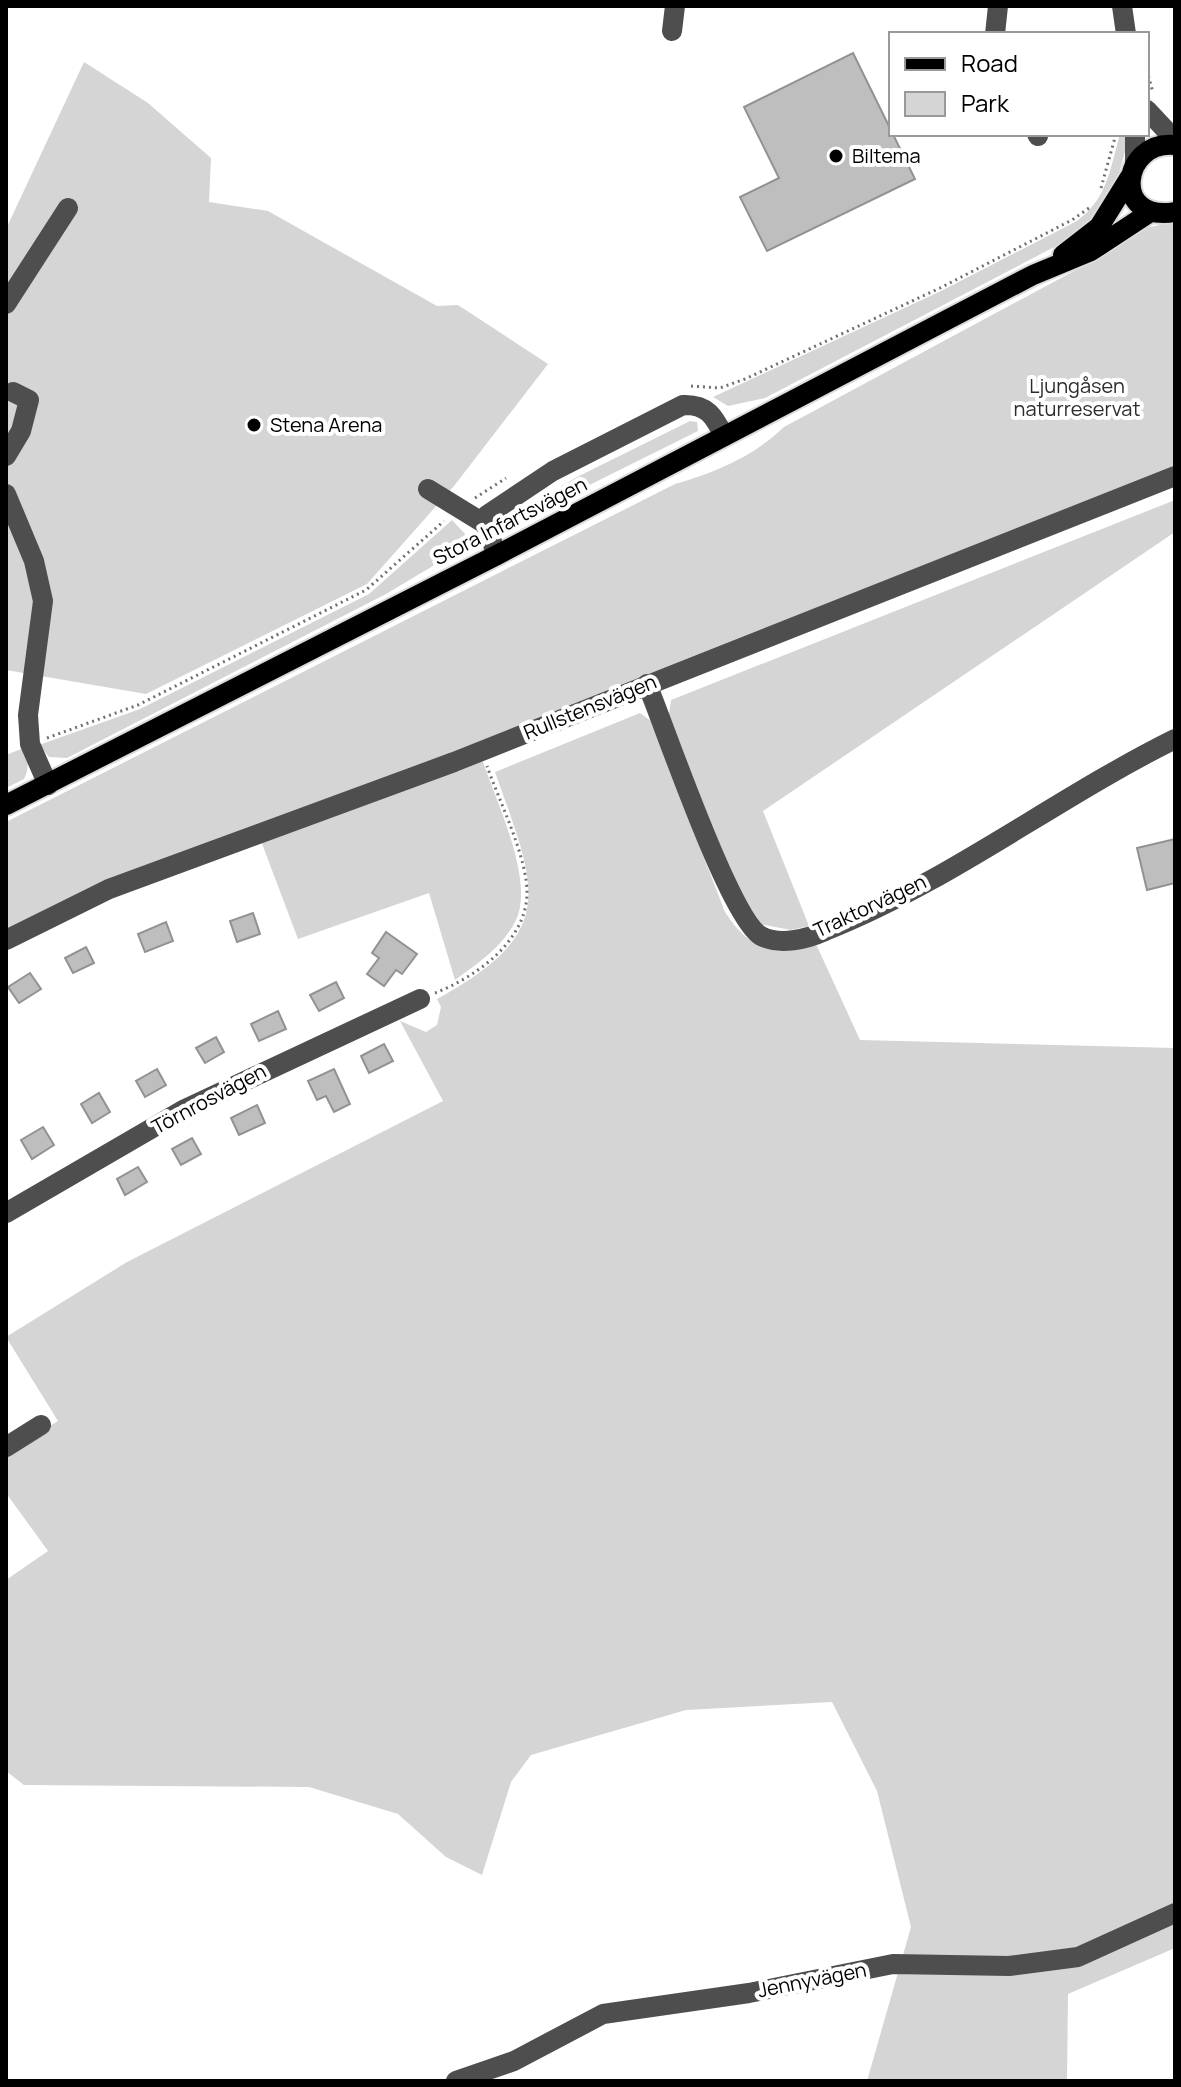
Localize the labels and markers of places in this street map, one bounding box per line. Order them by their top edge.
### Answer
place label: Biltema [852,142,921,169]
marker: Biltema [827,147,845,165]
place label: Stena Arena [270,411,382,438]
marker: Stena Arena [245,416,263,434]

